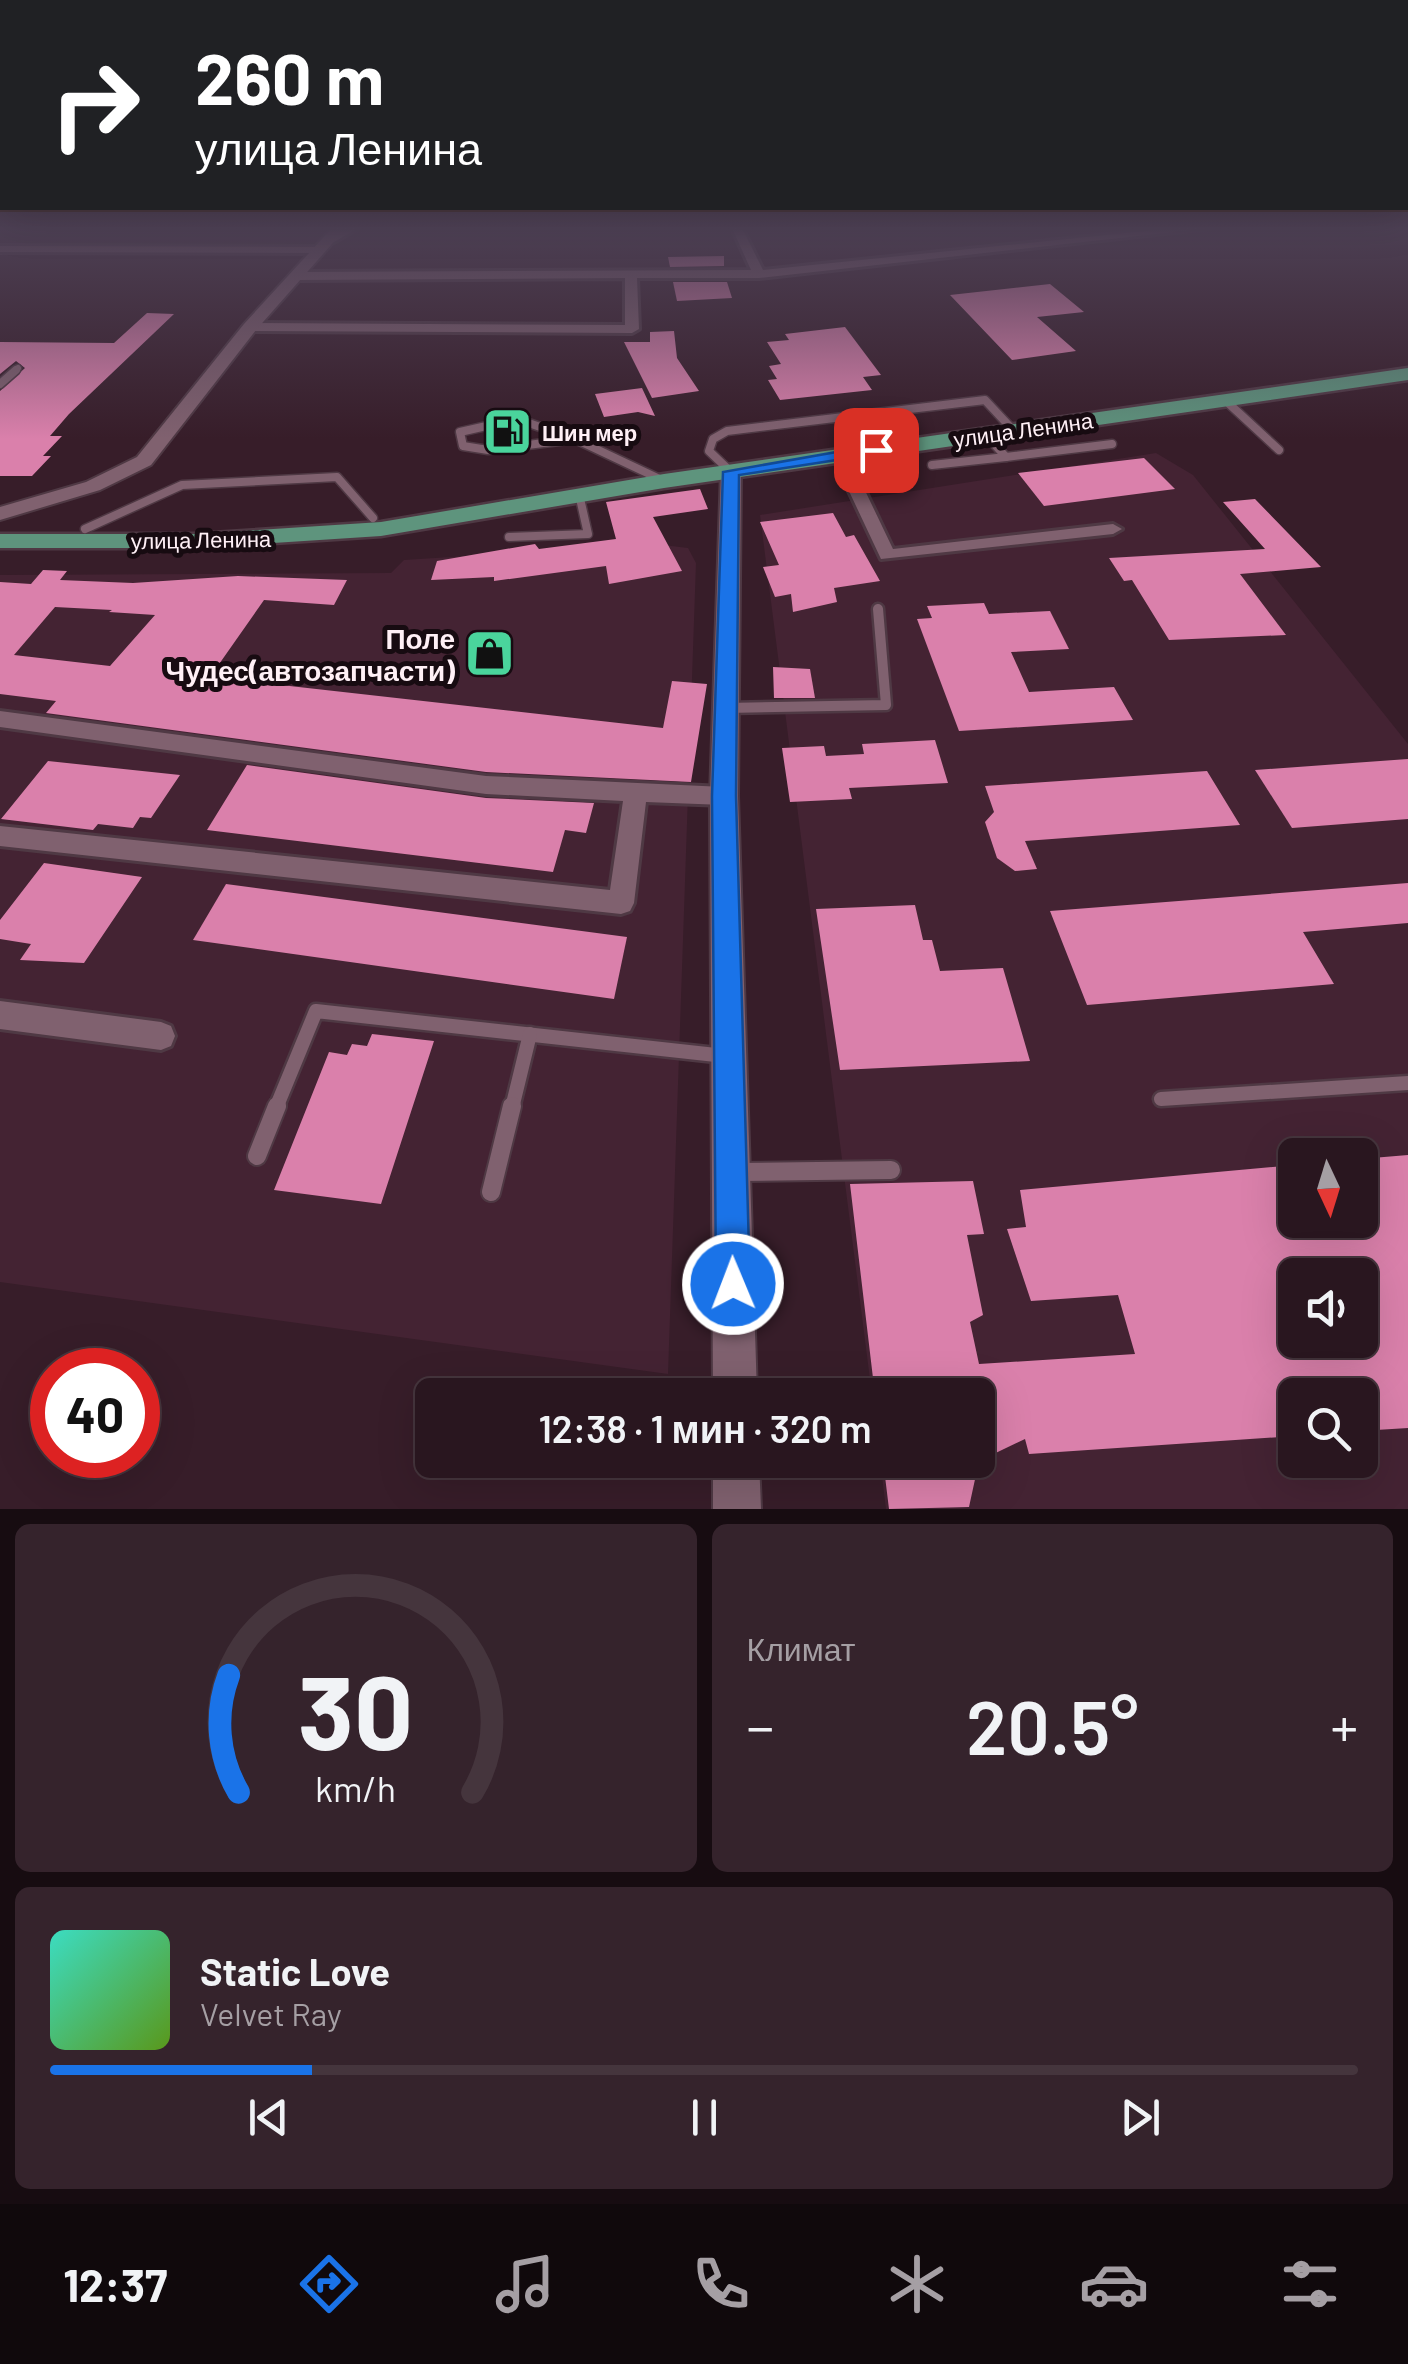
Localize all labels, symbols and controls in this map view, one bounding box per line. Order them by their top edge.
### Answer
text: 260 m [195,35,384,119]
icon: right [30,40,160,170]
text: улица Ленина [195,120,482,174]
fuel station icon: Шин мер [481,406,533,458]
street label: улица Ленина [952,406,1095,453]
pin [834,408,919,493]
place label: Шин мер [542,419,637,446]
icon: arrive [849,423,904,478]
street label: улица Ленина [131,525,272,554]
place label: Поле Чудес(автозапчасти) [166,621,455,687]
shop icon: Поле Чудес(автозапчасти) [464,628,516,680]
north arrow [1278,1138,1378,1238]
map controls [1278,1138,1378,1478]
position arrow [681,1232,785,1336]
button: sound [1278,1258,1378,1358]
speed limit sign: 40 [30,1348,160,1478]
button: search [1278,1378,1378,1478]
text: 12:38 · 1 мин · 320 m [538,1405,872,1451]
text: Климат [747,1629,855,1667]
text: 30 [298,1646,413,1771]
text: 20.5° [966,1680,1139,1770]
text: − [747,1692,774,1758]
text: + [1330,1692,1358,1758]
text: km/h [315,1766,396,1809]
text: Static Love [200,1948,390,1994]
text: Velvet Ray [200,1994,342,2032]
icon: previous [241,2090,296,2145]
icon: pause [677,2090,732,2145]
icon: next [1113,2090,1168,2145]
icon: directions [294,2249,364,2319]
icon: music [490,2249,560,2319]
icon: phone [686,2249,756,2319]
icon: climate [882,2249,952,2319]
icon: car [1079,2249,1149,2319]
icon: filters [1275,2249,1345,2319]
text: 12:37 [63,2257,167,2311]

